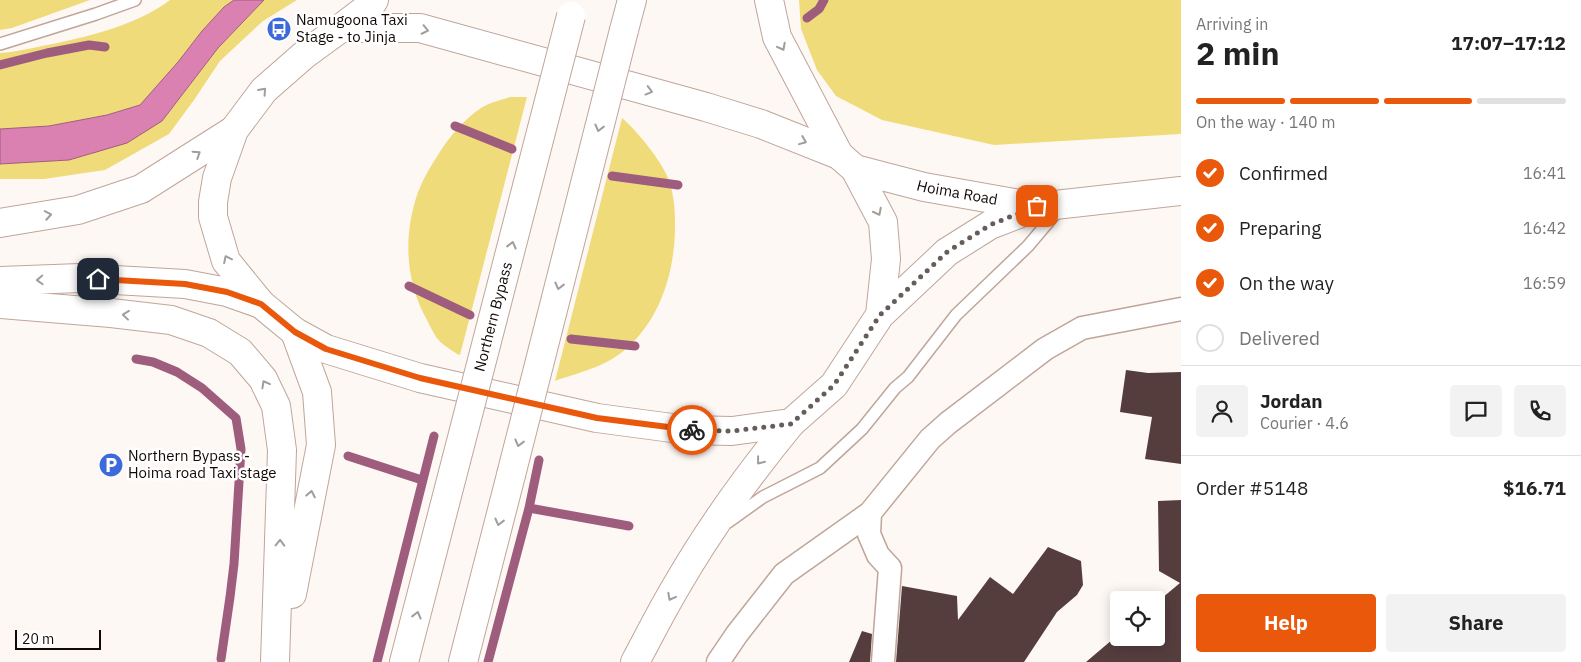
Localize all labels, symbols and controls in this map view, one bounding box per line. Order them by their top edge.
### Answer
place label: Namugoona Taxi Stage - to Jinja [296,10,408,46]
text: Arriving in [1196,14,1268,34]
bus stop icon: Namugoona Taxi Stage - to Jinja [266,16,292,42]
one-way arrow [420,24,429,35]
text: 17:07–17:12 [1451,31,1566,55]
text: 2 min [1196,32,1280,74]
one-way arrow [776,41,786,50]
one-way arrow [645,85,653,96]
one-way arrow [257,88,266,97]
text: On the way · 140 m [1196,112,1335,132]
one-way arrow [595,124,605,132]
one-way arrow [799,135,807,145]
one-way arrow [191,151,200,160]
icon: check [1196,159,1224,187]
text: Confirmed [1239,161,1328,185]
text: 16:41 [1523,163,1566,183]
street label: Hoima Road [915,175,999,209]
pin [1016,185,1058,227]
icon: bag [1023,192,1051,220]
one-way arrow [872,207,882,216]
one-way arrow [44,211,53,221]
icon: check [1196,214,1224,242]
text: Preparing [1239,216,1321,240]
text: 16:42 [1523,218,1566,238]
one-way arrow [506,240,517,249]
one-way arrow [223,255,233,264]
pin [77,258,119,300]
street label: Northern Bypass [470,260,516,374]
icon: home [84,265,112,293]
icon: check [1196,269,1224,297]
text: On the way [1239,271,1334,295]
text: 16:59 [1523,273,1566,293]
one-way arrow [36,274,44,285]
one-way arrow [555,281,565,289]
one-way arrow [122,310,130,321]
text: Delivered [1239,326,1320,350]
one-way arrow [261,380,271,389]
button: person [1196,385,1248,437]
button: chat [1450,385,1502,437]
button: phone [1514,385,1566,437]
text: Jordan [1260,389,1323,413]
courier [667,405,717,455]
text: Courier · 4.6 [1260,413,1349,433]
icon: bike [678,416,706,444]
one-way arrow [514,439,525,448]
place label: Northern Bypass - Hoima road Taxi stage [128,446,276,482]
parking icon: Northern Bypass - Hoima road Taxi stage [98,452,124,478]
one-way arrow [758,455,766,464]
text: Order #5148 [1196,476,1308,500]
text: $16.71 [1503,476,1566,500]
one-way arrow [306,489,316,498]
one-way arrow [494,518,505,527]
one-way arrow [275,539,285,547]
one-way arrow [667,591,677,600]
map controls [1110,591,1165,646]
button: locate [1110,591,1165,646]
button: Help [1196,594,1376,652]
button: Share [1386,594,1566,652]
one-way arrow [411,611,421,619]
scale bar [15,627,101,650]
text: 20 m [22,630,54,648]

